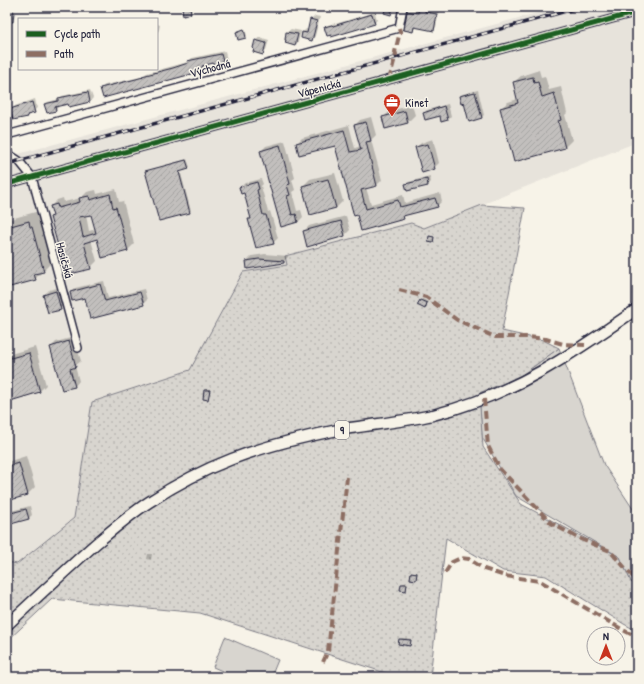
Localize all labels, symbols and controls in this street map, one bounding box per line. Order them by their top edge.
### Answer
legend [18,18,158,70]
text: Cycle path [54,25,100,42]
text: Path [54,45,74,62]
street label: Východná [188,54,232,82]
street label: Vápenická [296,74,343,102]
office icon: Kinet [382,92,402,117]
place label: Kinet [405,94,429,111]
street label: Hasičská [52,240,78,280]
road number: 9 [335,421,349,439]
north arrow [586,626,626,666]
text: N [603,629,609,643]

